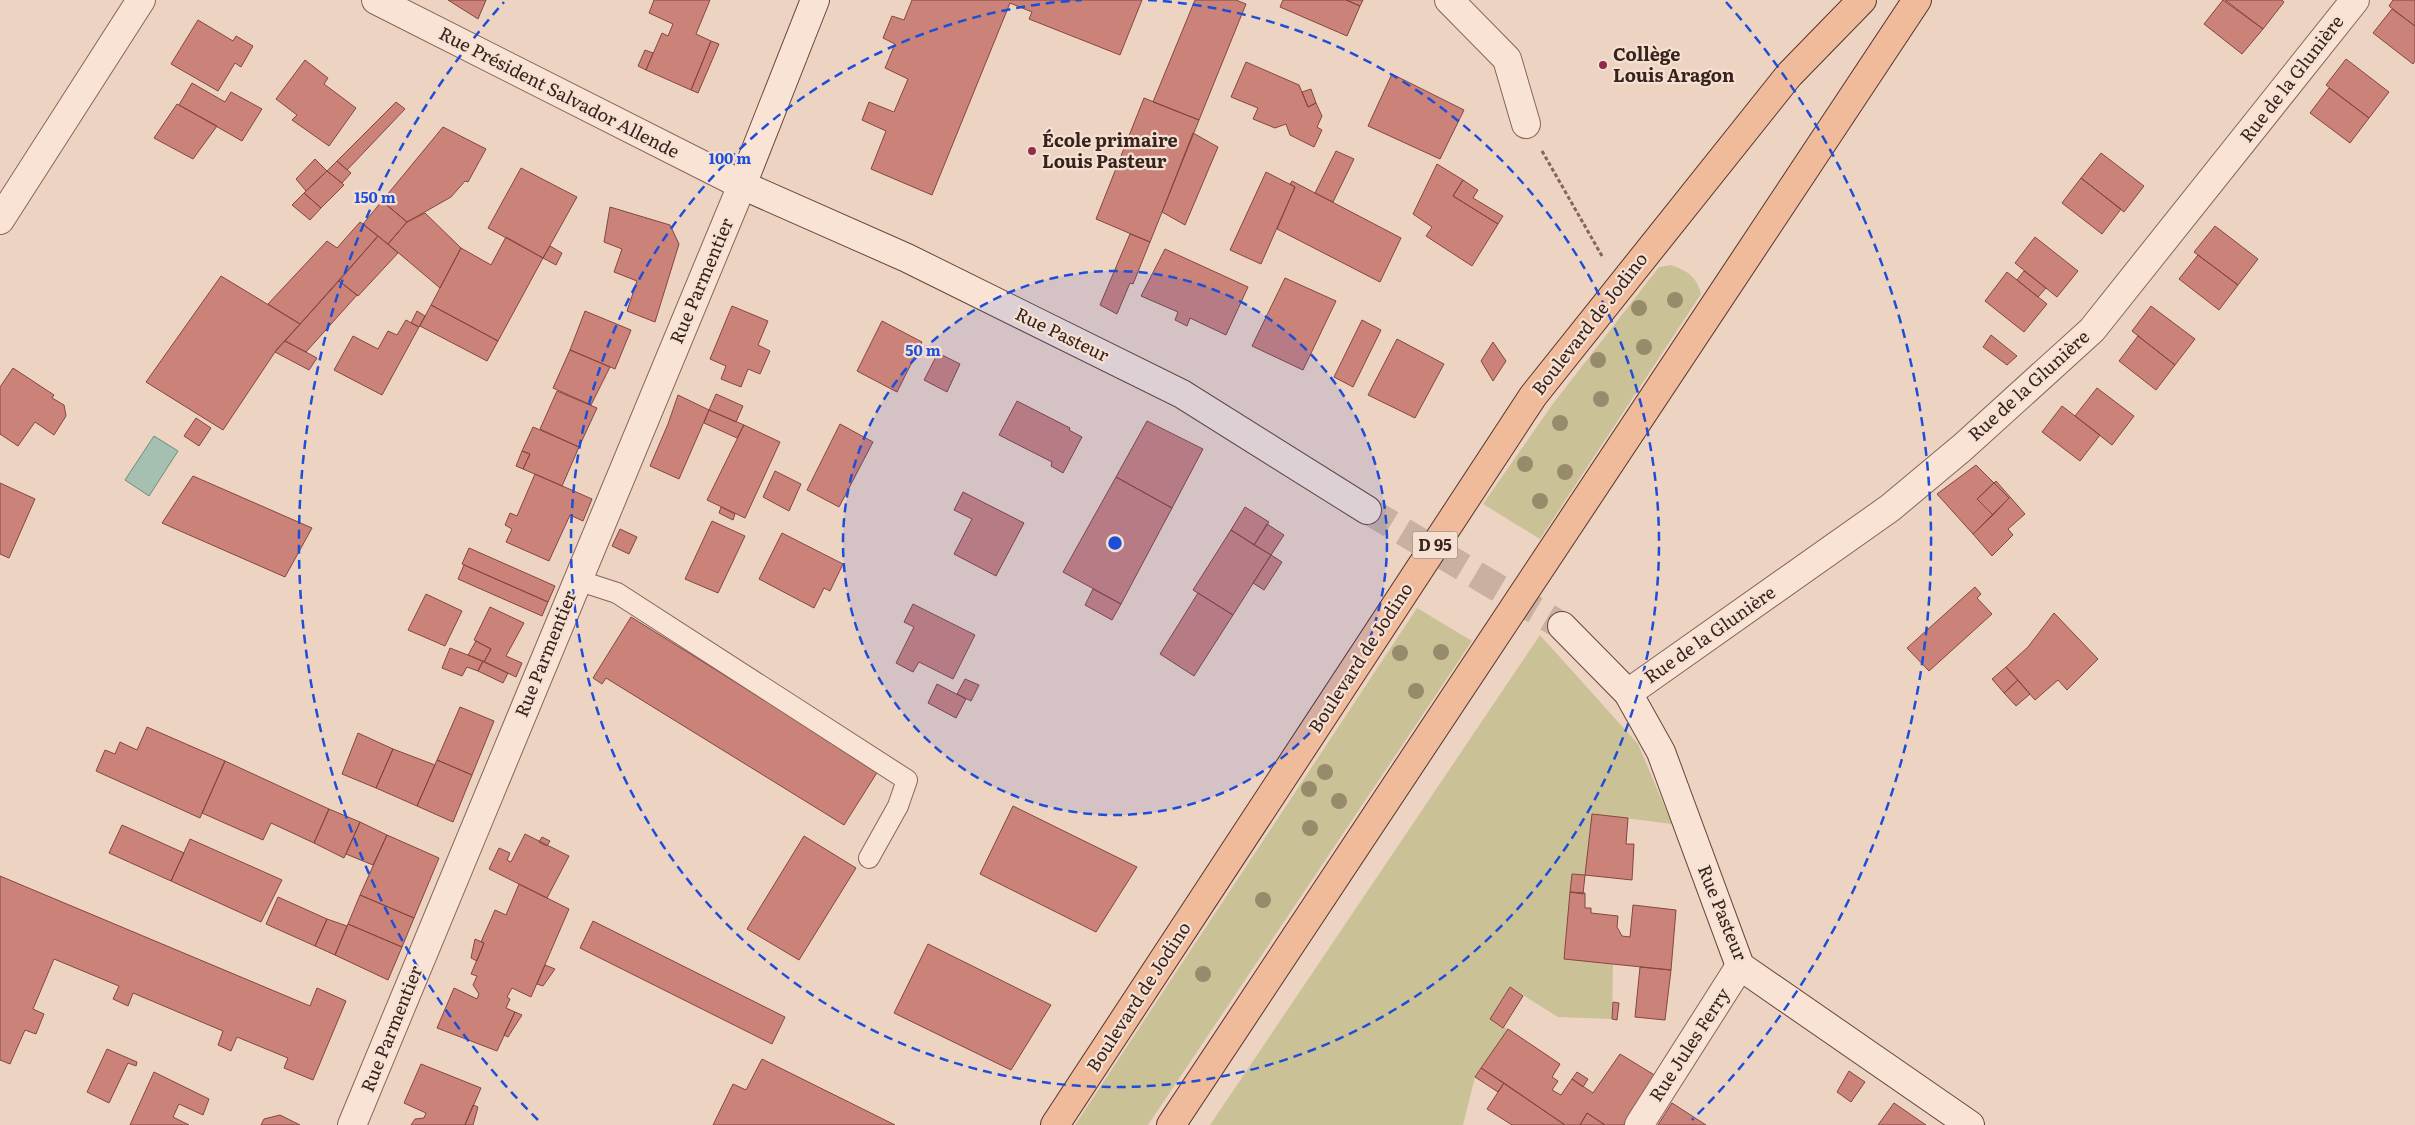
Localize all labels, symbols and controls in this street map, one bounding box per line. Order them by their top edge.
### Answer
street label: Rue de la Glunière [2232,9,2349,148]
street label: Rue Président Salvador Allende [435,19,685,164]
place label: Collège Louis Aragon [1613,40,1735,88]
marker: Collège Louis Aragon [1597,59,1609,71]
place label: École primaire Louis Pasteur [1042,126,1178,174]
marker: École primaire Louis Pasteur [1026,145,1038,157]
text: 100 m [709,146,751,169]
text: 150 m [354,185,396,208]
street label: Rue Parmentier [662,213,739,348]
street label: Boulevard de Jodino [1524,246,1653,400]
street label: Rue Pasteur [1011,299,1115,368]
street label: Rue de la Glunière [1961,323,2095,447]
text: 50 m [905,338,941,361]
road number: D 95 [1412,532,1458,558]
centre of rings [1106,534,1124,552]
street label: Boulevard de Jodino [1301,577,1419,738]
street label: Rue de la Glunière [1638,578,1780,689]
street label: Rue Parmentier [507,586,582,721]
street label: Rue Pasteur [1692,860,1755,965]
street label: Boulevard de Jodino [1079,916,1197,1077]
street label: Rue Parmentier [353,961,428,1096]
street label: Rue Jules Ferry [1642,981,1736,1106]

